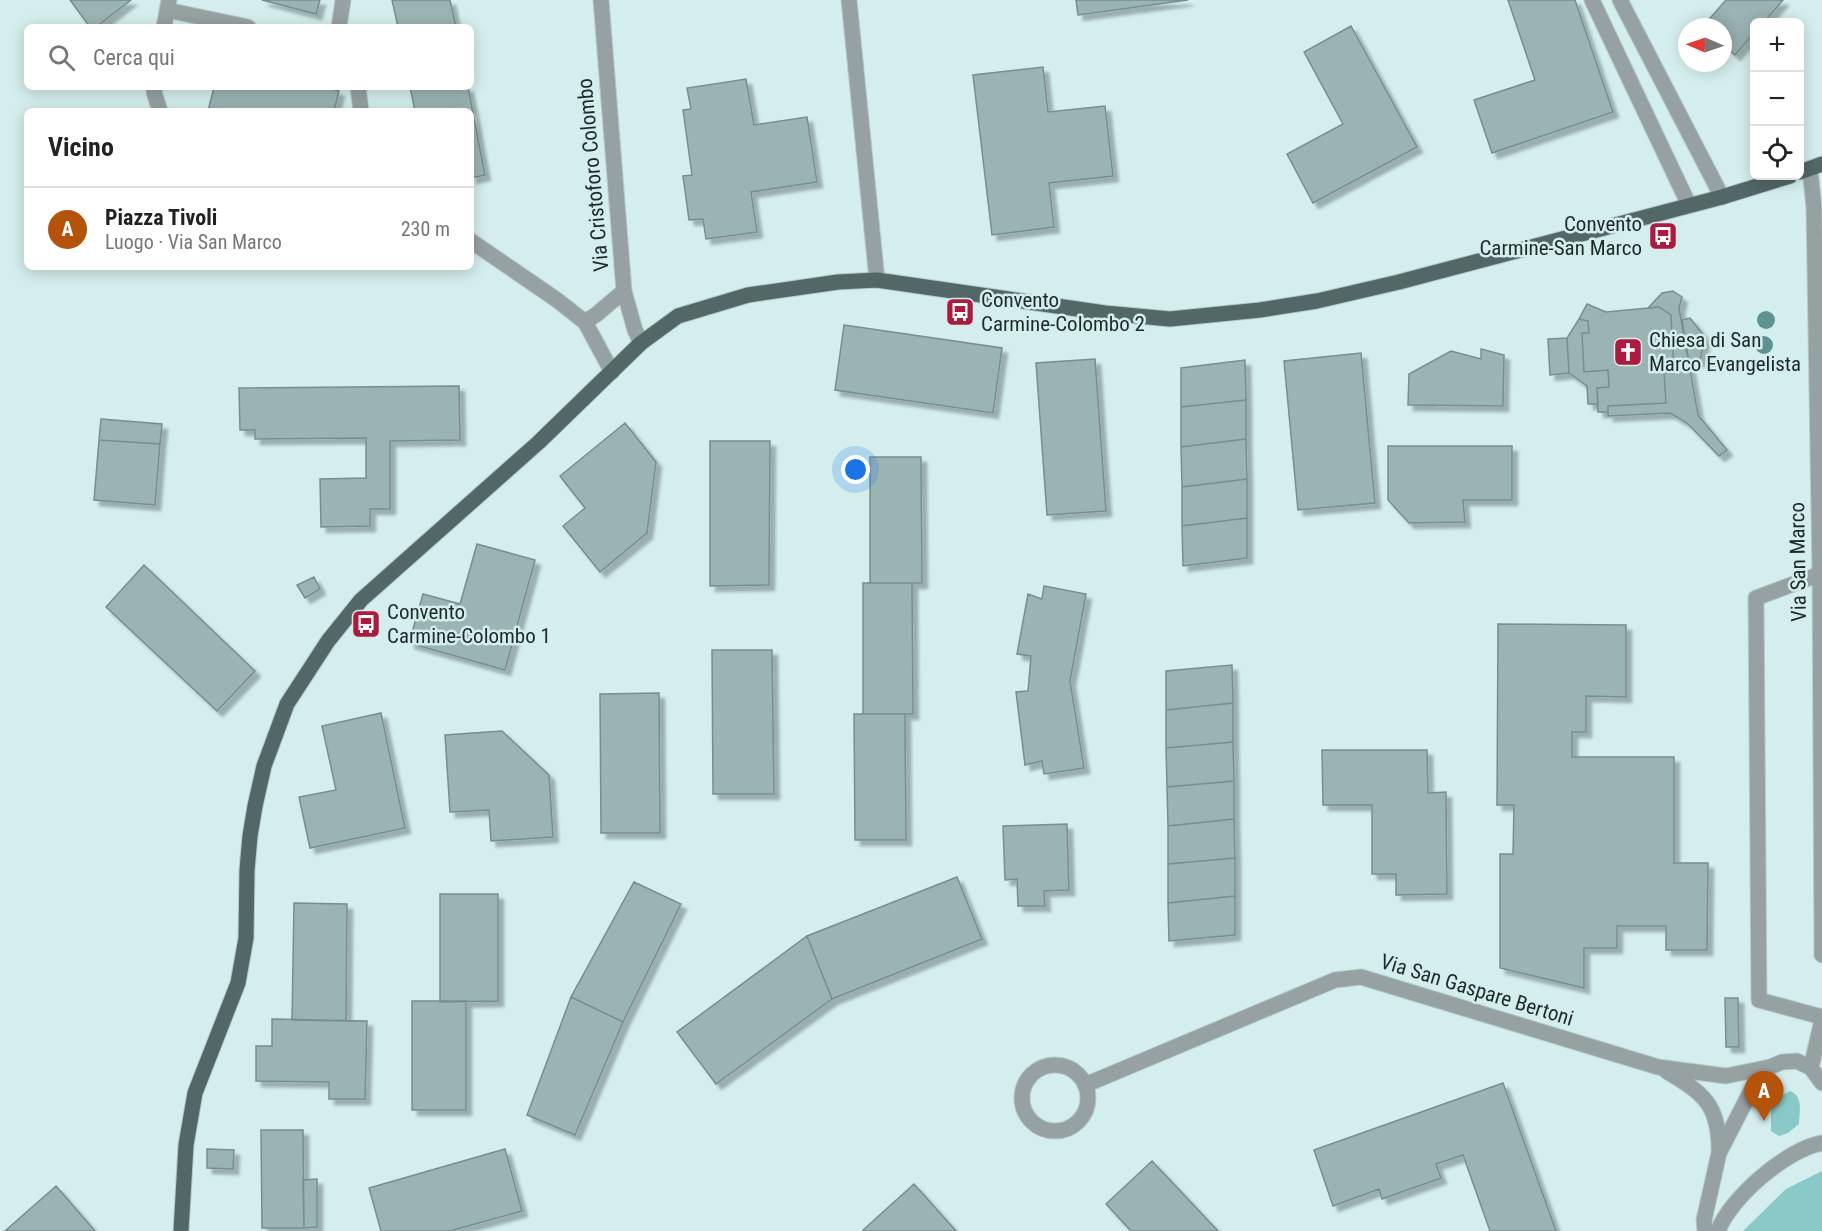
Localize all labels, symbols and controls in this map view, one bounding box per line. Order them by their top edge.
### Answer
north arrow [1678,18,1732,72]
map controls [1750,18,1804,180]
button: + [1750,18,1804,72]
search box [24,24,474,90]
icon: search [45,41,78,74]
text: Cerca qui [93,45,175,70]
button: − [1750,72,1804,126]
street label: Via Cristoforo Colombo [573,77,613,273]
button: locate [1750,126,1804,180]
text: Vicino [48,132,114,162]
text: Piazza Tivoli [105,205,217,230]
place label: Convento Carmine-San Marco [1479,212,1642,260]
text: A [62,217,73,241]
text: 230 m [401,217,450,241]
bus stop icon: Convento Carmine-San Marco [1647,220,1679,252]
text: Luogo · Via San Marco [105,230,282,254]
place label: Convento Carmine-Colombo 2 [981,288,1145,336]
bus stop icon: Convento Carmine-Colombo 2 [944,296,976,328]
place label: Chiesa di San Marco Evangelista [1649,328,1801,376]
church icon: Chiesa di San Marco Evangelista [1612,336,1644,368]
your location [841,455,870,484]
street label: Via San Marco [1785,502,1811,622]
place label: Convento Carmine-Colombo 1 [387,600,551,648]
bus stop icon: Convento Carmine-Colombo 1 [350,608,382,640]
street label: Via San Gaspare Bertoni [1378,949,1576,1031]
pin: A [1744,1072,1784,1121]

